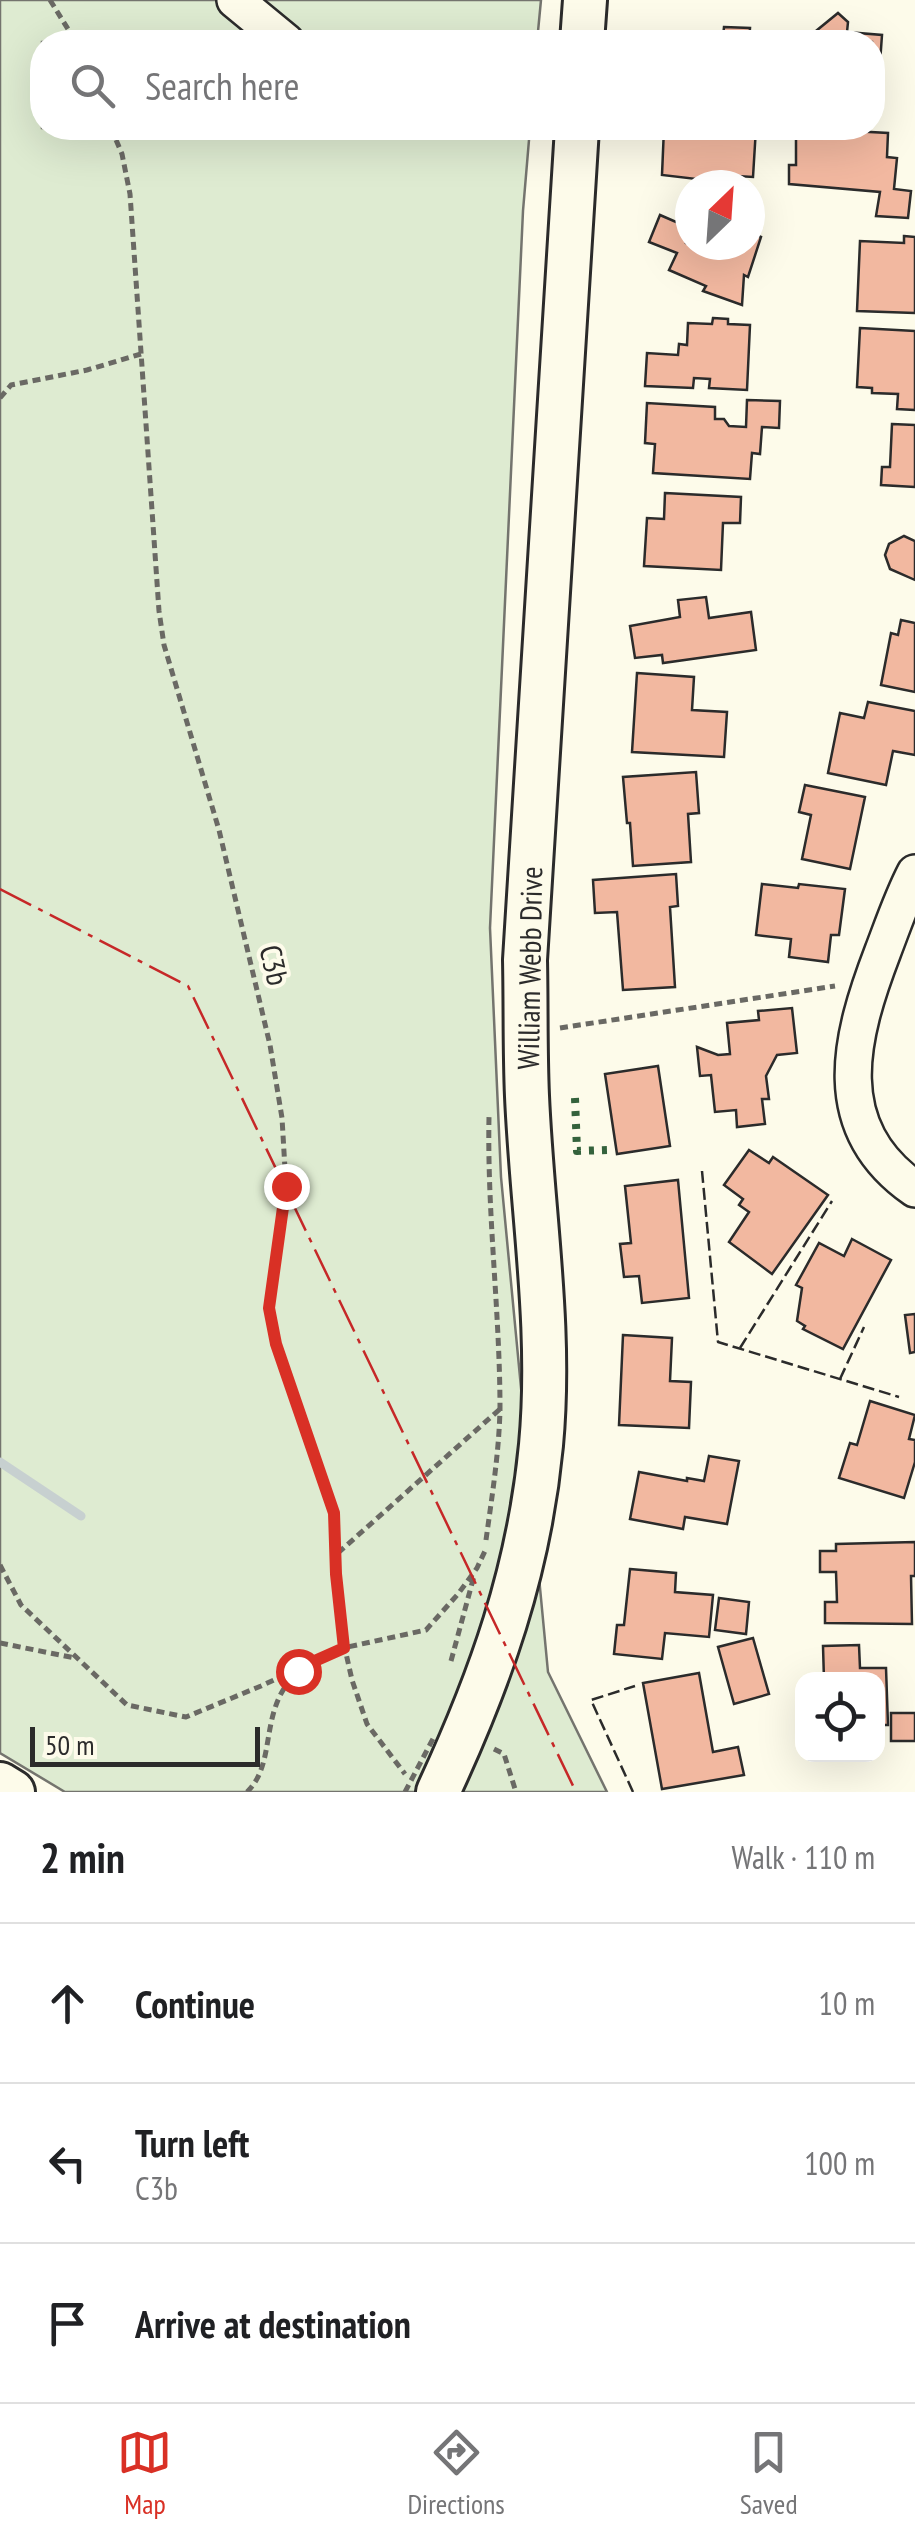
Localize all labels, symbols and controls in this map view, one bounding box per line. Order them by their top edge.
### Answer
search box [30,30,885,140]
icon: search [65,58,120,113]
text: Search here [145,61,299,110]
north arrow [675,170,765,260]
street label: William Webb Drive [508,866,550,1070]
street label: C3b [251,941,299,989]
route end [264,1164,310,1210]
route start [276,1649,322,1695]
map controls [795,1672,885,1762]
button: locate [795,1672,885,1762]
scale bar [30,1722,260,1766]
text: 50 m [45,1726,94,1763]
text: 2 min [40,1830,125,1885]
text: Walk · 110 m [731,1836,875,1878]
icon: ahead [40,1976,95,2031]
text: Continue [135,1979,255,2028]
text: 10 m [819,1982,875,2024]
text: Turn left [135,2118,249,2167]
icon: left [40,2136,95,2191]
text: 100 m [804,2142,875,2184]
text: C3b [135,2167,178,2209]
icon: arrive [40,2296,95,2351]
text: Arrive at destination [135,2299,411,2348]
tab: Map [117,2425,172,2522]
tab: Directions [407,2425,505,2522]
tab: Saved [740,2425,798,2522]

